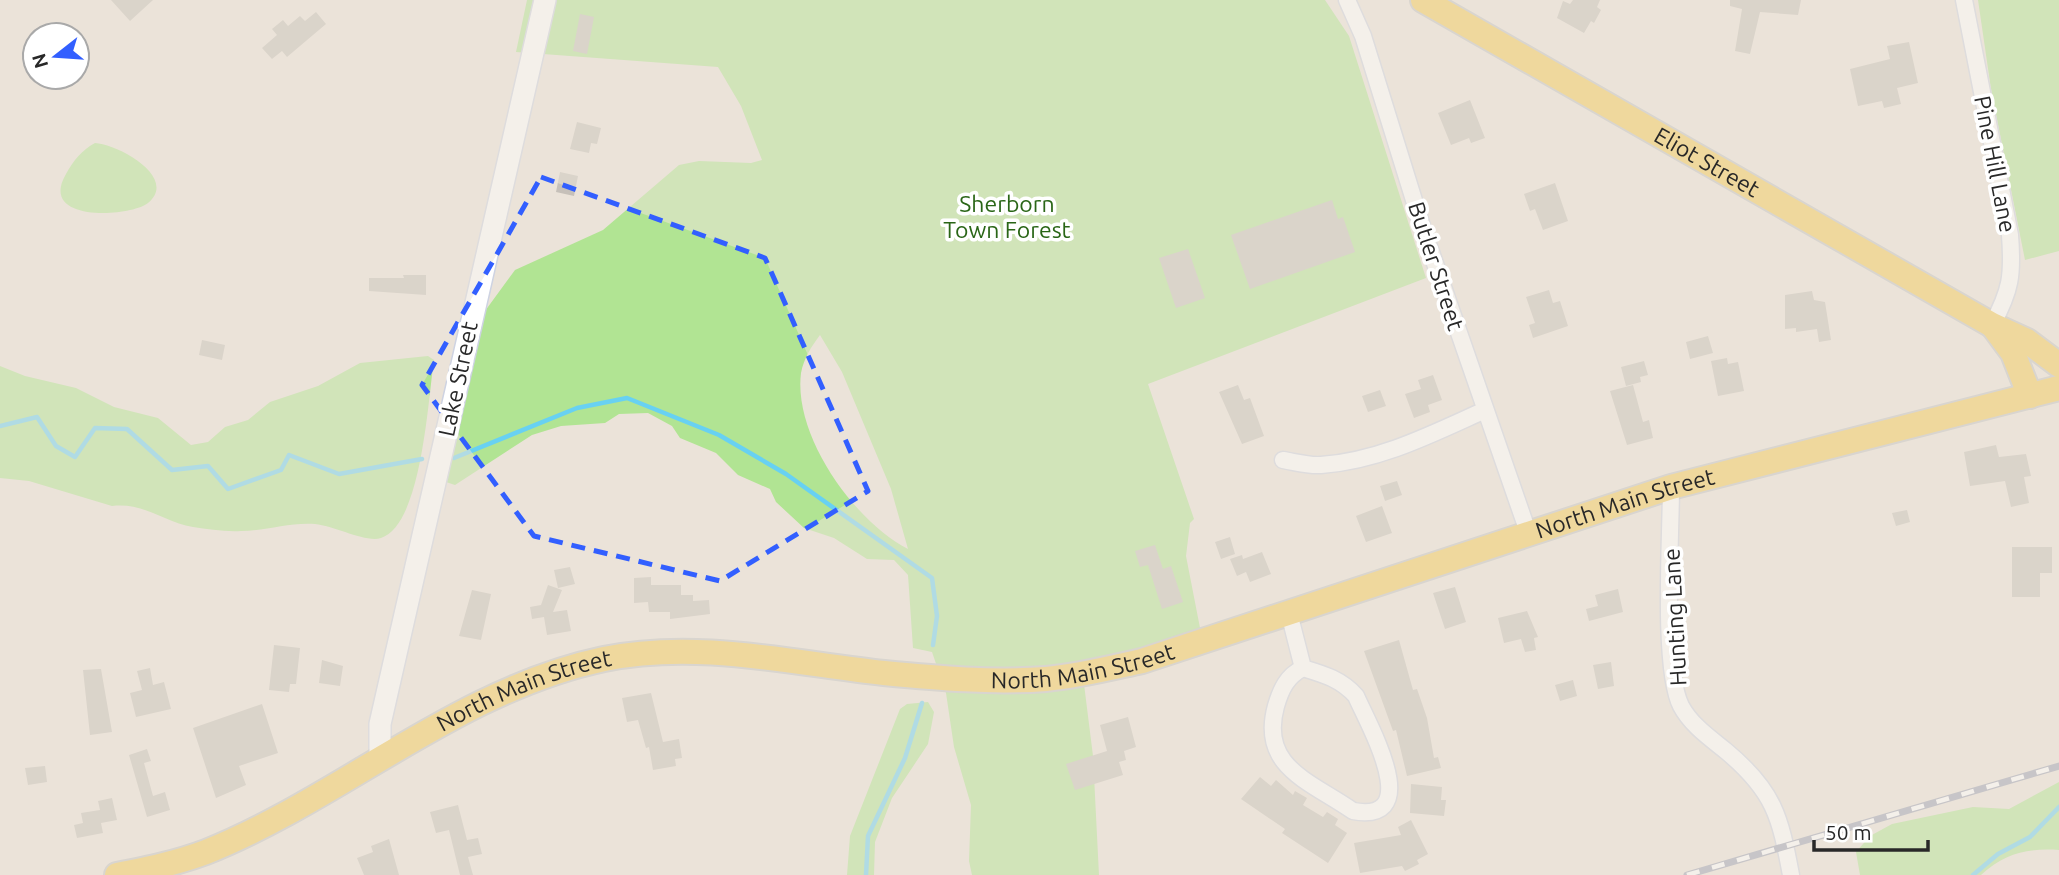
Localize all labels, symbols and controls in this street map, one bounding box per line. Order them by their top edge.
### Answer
north arrow [21,21,91,91]
text: N [27,51,52,71]
street label: Pine Hill Lane [1970,93,2021,234]
street label: Eliot Street [1650,122,1764,202]
park label: Sherborn Town Forest [943,191,1071,242]
street label: Butler Street [1404,198,1469,333]
street label: Lake Street [433,319,482,439]
street label: North Main Street [1532,463,1717,543]
street label: Hunting Lane [1658,547,1691,687]
street label: North Main Street [991,638,1177,692]
street label: North Main Street [432,645,613,736]
scale bar [1814,808,1928,852]
text: 50 m [1825,820,1872,844]

